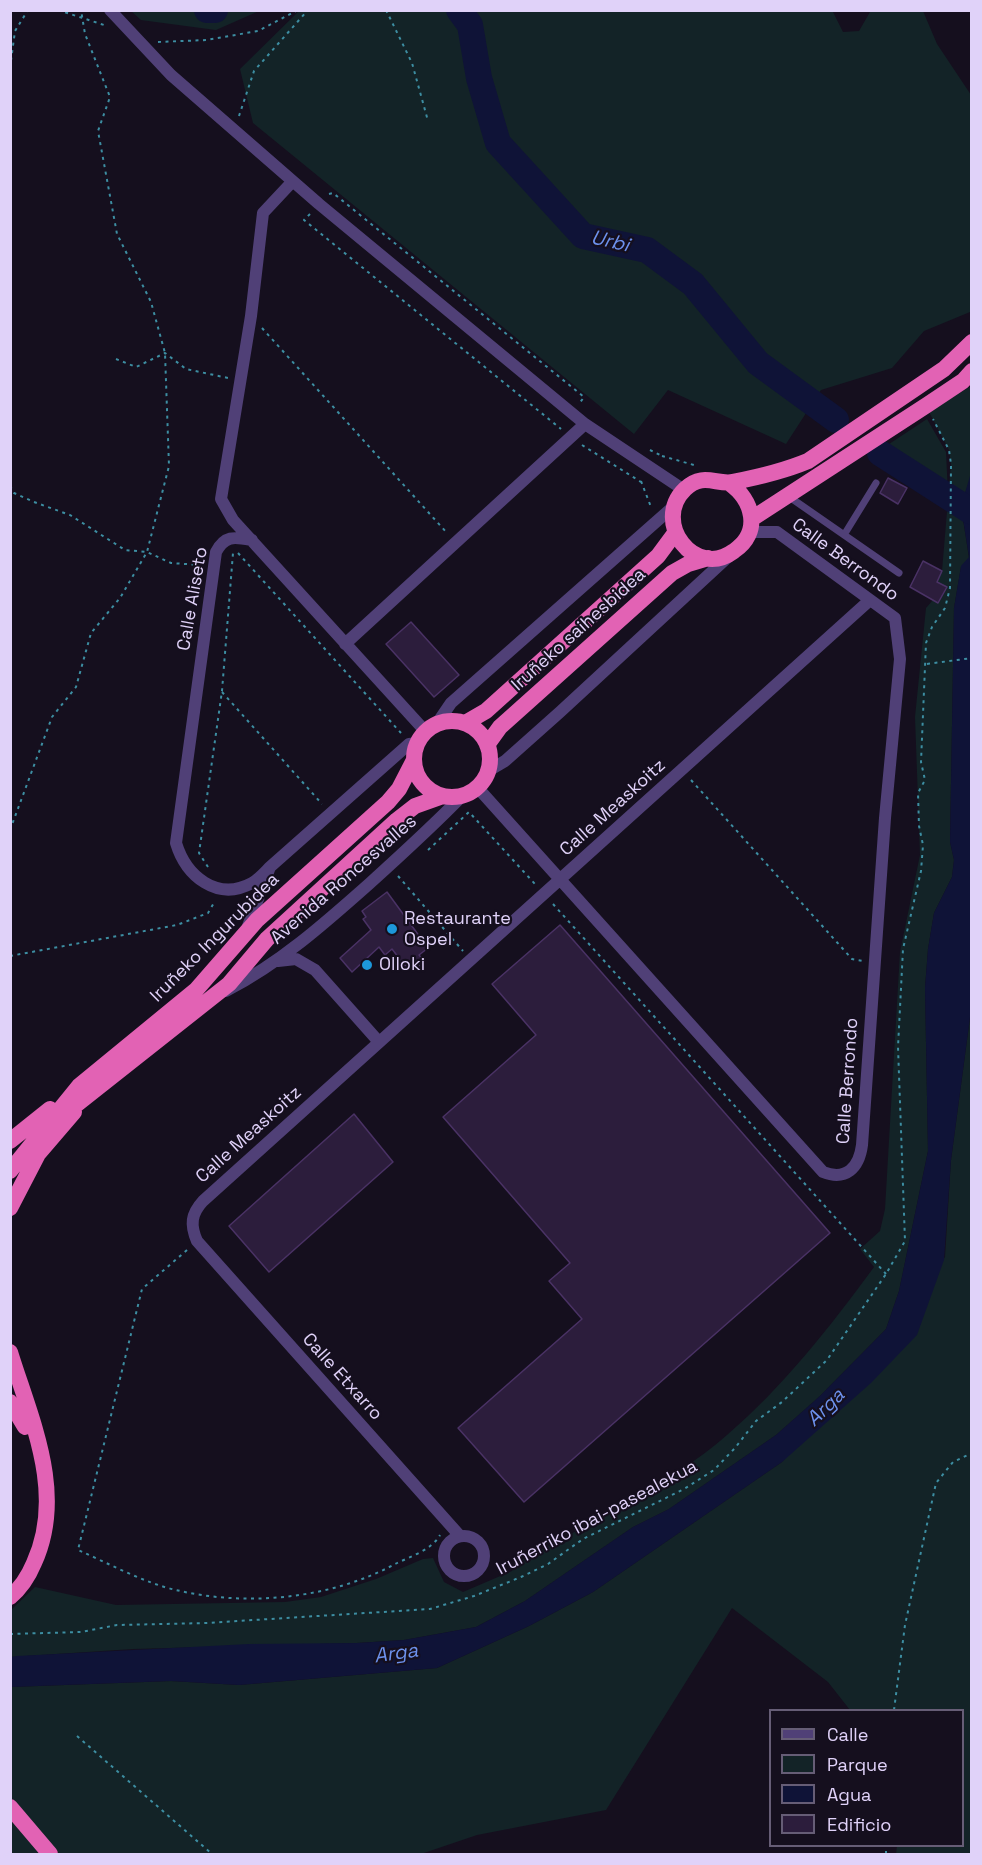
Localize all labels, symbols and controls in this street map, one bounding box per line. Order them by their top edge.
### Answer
water label: Urbi [588,226,632,258]
street label: Calle Berrondo [787,514,903,606]
street label: Calle Aliseto [173,545,213,653]
street label: Iruñeko saihesbidea [508,564,650,696]
street label: Calle Measkoitz [556,755,670,861]
street label: Avenida Roncesvalles [267,811,421,949]
street label: Iruñeko Ingurubidea [146,869,284,1007]
place label: Restaurante Ospel [404,908,511,950]
marker: Restaurante Ospel [385,922,399,936]
place label: Olloki [379,954,425,976]
marker: Olloki [360,958,374,972]
street label: Calle Berrondo [833,1017,863,1145]
street label: Calle Measkoitz [192,1082,306,1188]
street label: Calle Etxarro [297,1329,387,1425]
water label: Arga [802,1384,850,1432]
street label: Iruñerriko ibai-pasealekua [493,1456,701,1580]
water label: Arga [372,1639,420,1669]
legend [769,1709,964,1847]
text: Calle [827,1723,868,1746]
text: Parque [827,1753,888,1776]
text: Agua [827,1783,871,1806]
text: Edificio [827,1813,891,1836]

